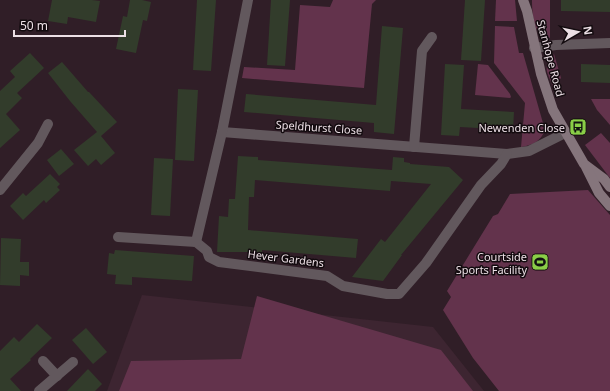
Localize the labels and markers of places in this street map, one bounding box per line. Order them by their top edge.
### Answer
bus stop icon: Newenden Close [568,117,588,137]
place label: Newenden Close [478,120,565,135]
place label: Courtside Sports Facility [456,249,527,277]
sports icon: Courtside Sports Facility [530,252,550,272]

